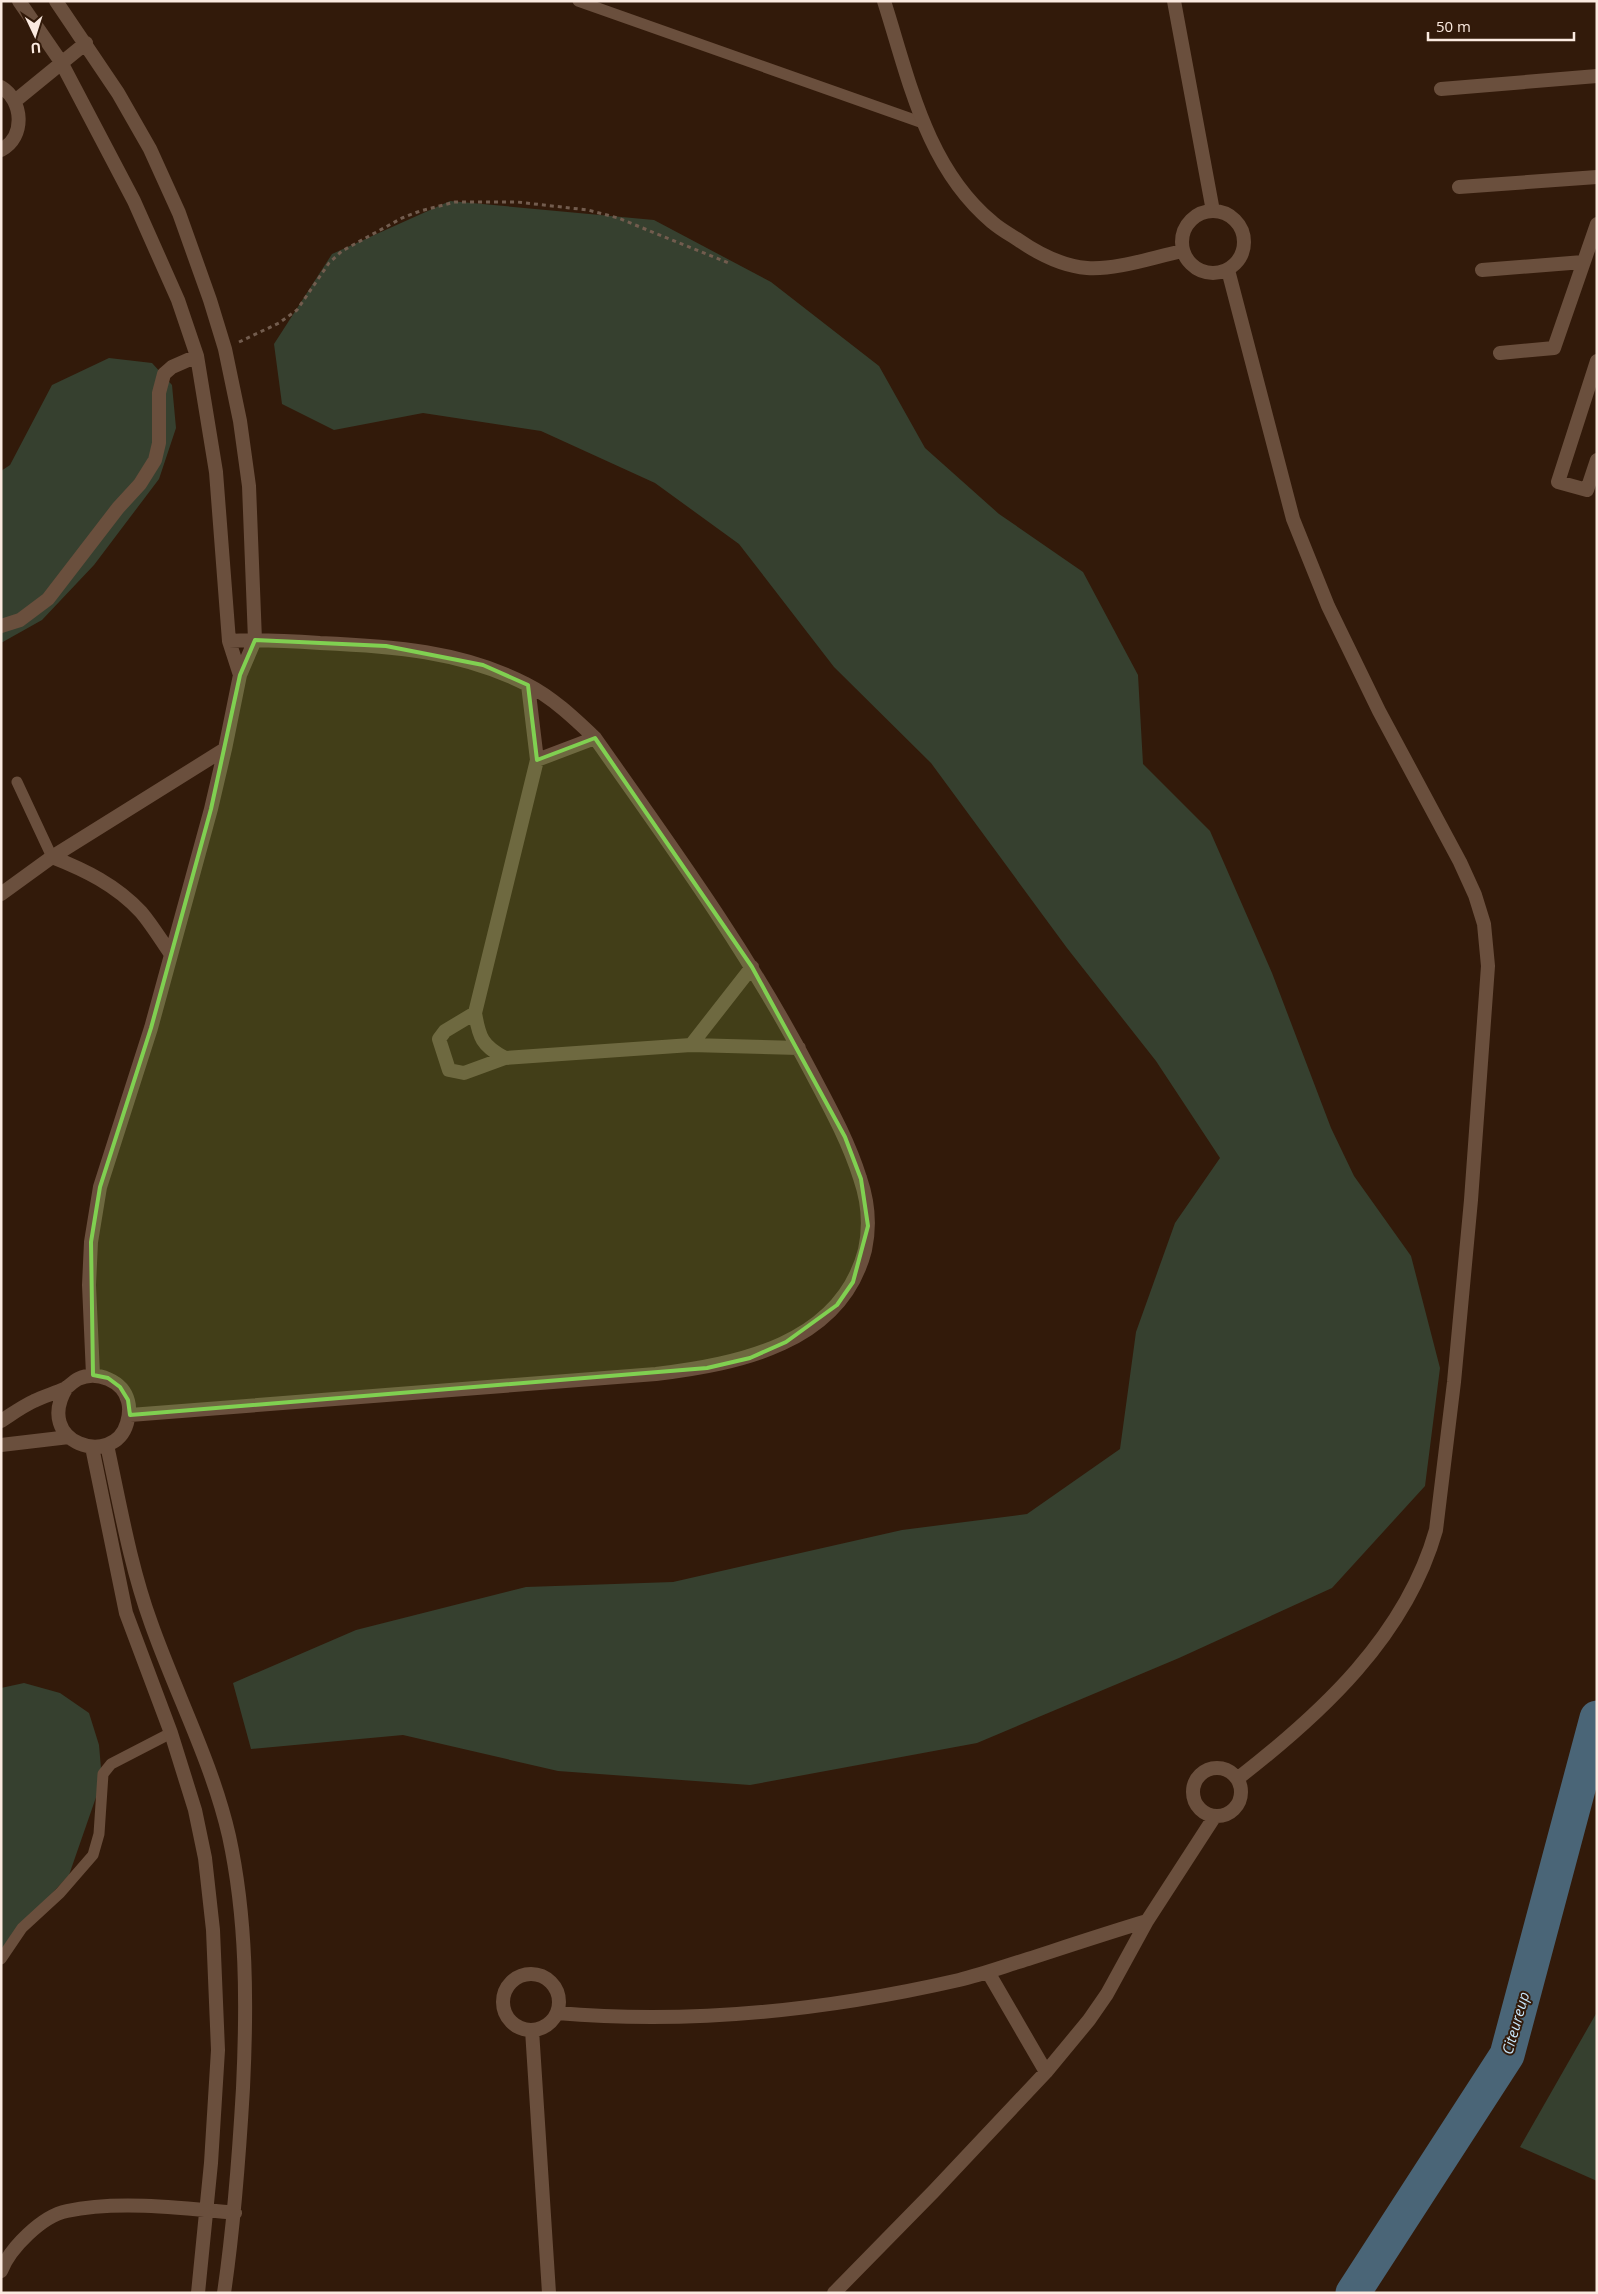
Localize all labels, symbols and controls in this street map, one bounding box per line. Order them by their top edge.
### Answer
north arrow [10,10,60,60]
scale bar [1428,10,1574,42]
text: 50 m [1436,16,1471,36]
text: U [30,39,42,58]
water label: Citeureup [1497,1989,1533,2057]

